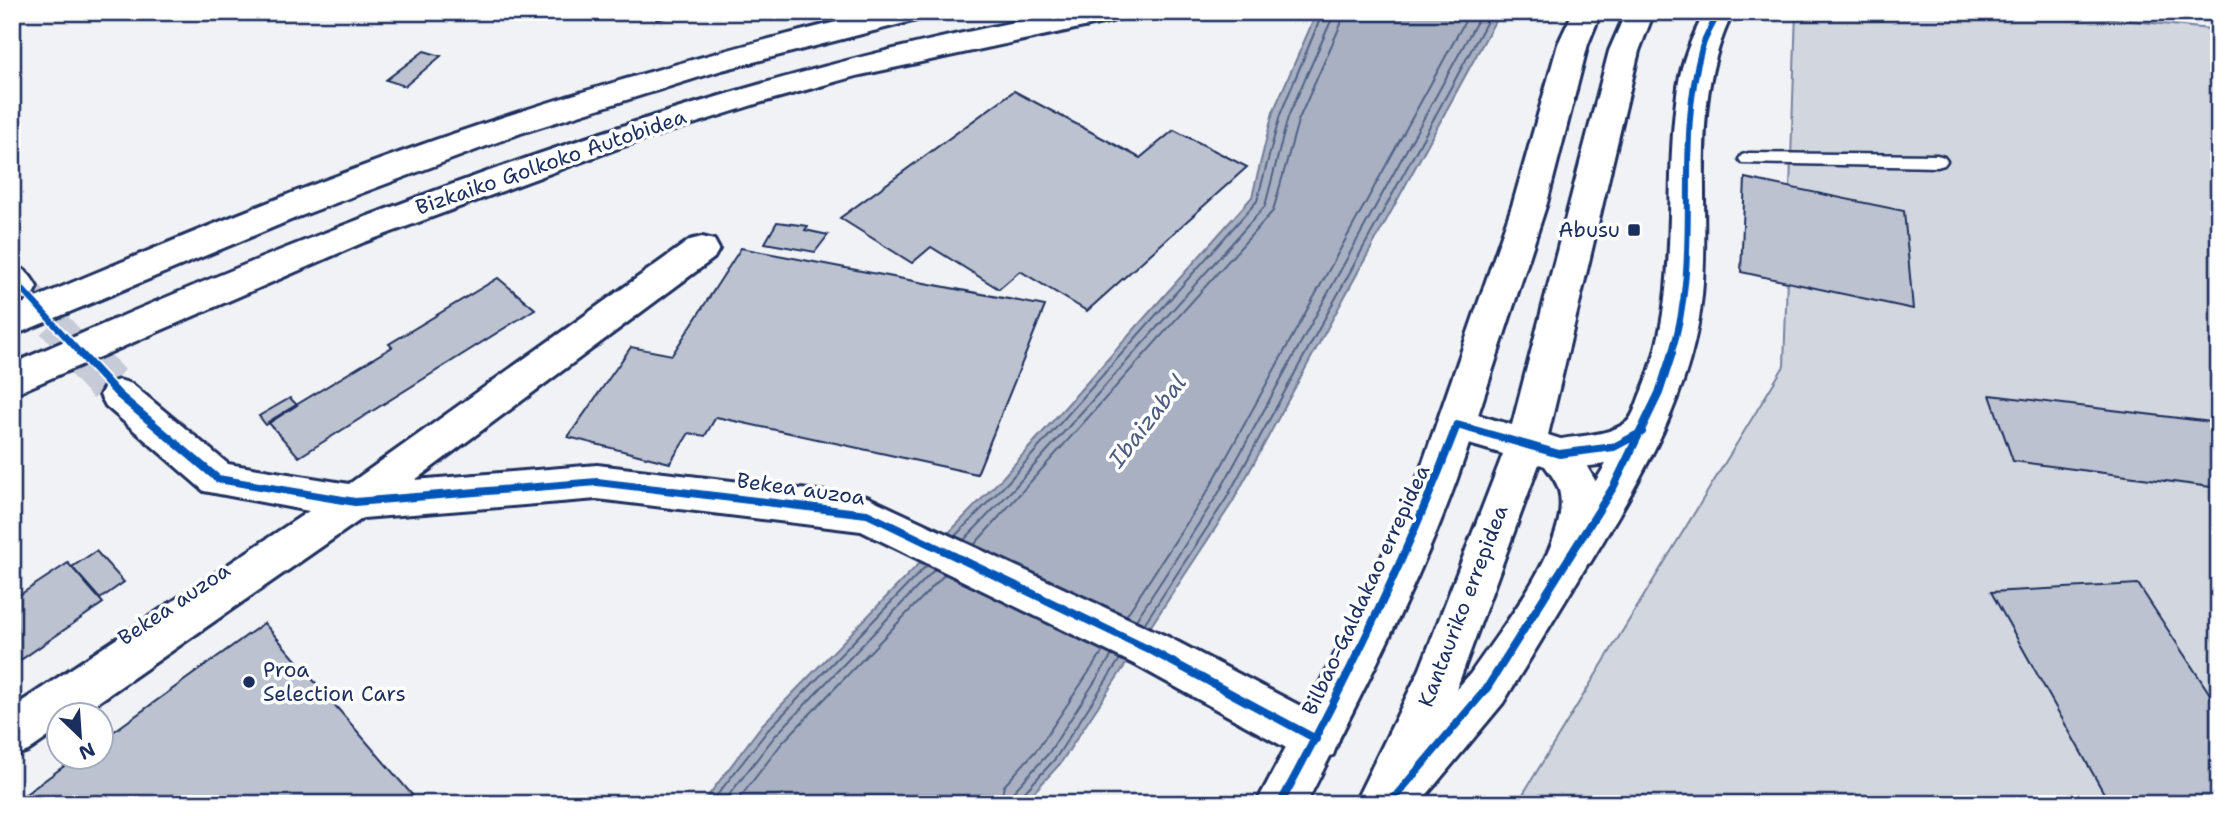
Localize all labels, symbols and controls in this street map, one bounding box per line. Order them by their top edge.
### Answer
street label: Bizkaiko Golkoko Autobidea [412,102,690,222]
place label: Abusu [1558,216,1620,244]
marker: Abusu [1626,222,1642,238]
water label: Ibaizabal [1101,368,1193,474]
street label: Bilbao-Galdakao errepidea [1296,460,1436,720]
street label: Bekea auzoa [735,466,867,512]
street label: Kantauriko errepidea [1412,501,1514,711]
street label: Bekea auzoa [113,556,235,652]
place label: Proa Selection Cars [263,656,406,708]
marker: Proa Selection Cars [241,674,257,690]
north arrow [46,700,116,770]
text: N [75,736,99,765]

